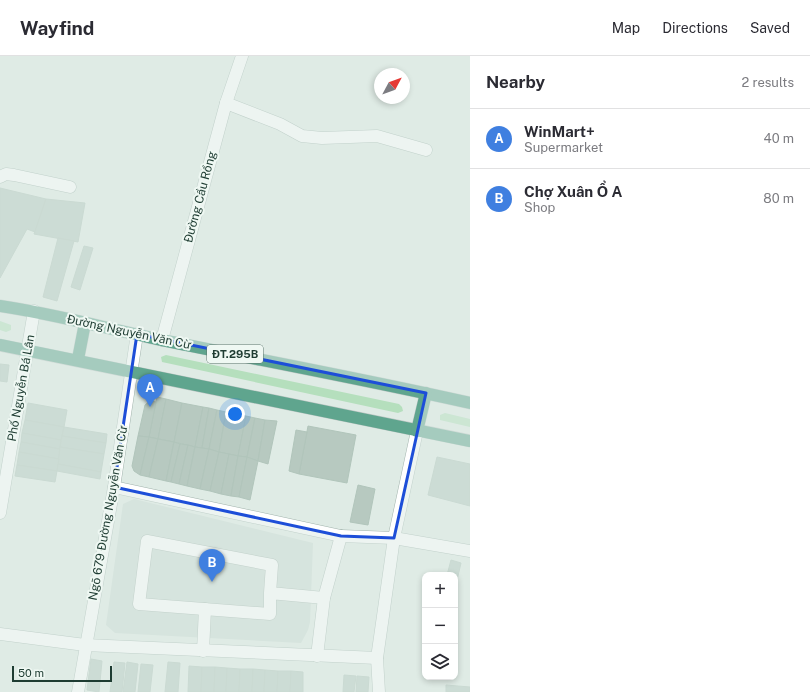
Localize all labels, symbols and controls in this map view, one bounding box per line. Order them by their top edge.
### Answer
text: Wayfind [20,17,94,39]
text: Map [612,20,640,36]
text: Directions [662,20,728,36]
text: Saved [750,20,790,36]
north arrow [374,68,410,104]
text: Nearby [486,72,545,92]
text: 2 results [742,75,794,90]
text: WinMart+ [524,123,595,140]
text: A [494,131,504,146]
text: 40 m [763,131,794,146]
text: Supermarket [524,140,603,155]
street label: Đường Cầu Rồng [181,150,219,244]
text: Chợ Xuân Ổ A [524,183,622,200]
text: B [495,191,503,206]
text: 80 m [763,191,794,206]
text: Shop [524,200,555,215]
street label: Đường Nguyễn Văn Cừ [66,312,193,352]
street label: Phố Nguyễn Bá Lân [5,333,37,443]
road number: ĐT.295B [207,345,263,363]
pin: A [137,374,163,407]
your location [225,404,245,424]
street label: Ngõ 679 Đường Nguyễn Văn Cừ [86,424,130,601]
pin: B [199,549,225,582]
map controls [422,572,458,680]
button: + [422,572,458,608]
button: − [422,608,458,644]
button: layers [422,644,458,680]
scale bar [12,664,112,683]
text: 50 m [18,667,44,679]

